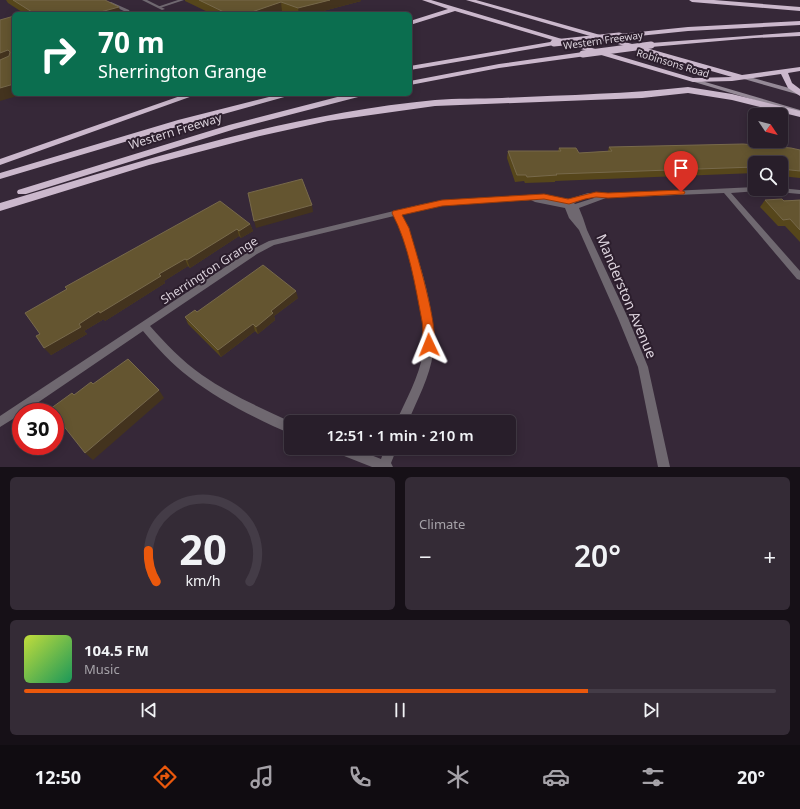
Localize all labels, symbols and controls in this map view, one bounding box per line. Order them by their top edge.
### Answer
text: 70 m [98,23,165,61]
street label: Western Freeway [562,27,645,53]
icon: right [32,28,84,80]
street label: Robinsons Road [635,45,711,81]
text: Sherrington Grange [98,59,267,83]
north arrow [748,108,788,148]
map controls [748,108,788,196]
street label: Western Freeway [126,109,224,153]
pin [664,151,698,192]
button: search [748,156,788,196]
icon: arrive [670,157,692,179]
street label: Manderston Avenue [592,231,662,361]
street label: Sherrington Grange [157,232,261,308]
position arrow [408,324,450,366]
speed limit sign: 30 [12,403,64,455]
text: 12:51 · 1 min · 210 m [326,425,474,445]
text: Climate [419,515,465,533]
text: 20 [179,520,226,576]
text: 20° [574,535,621,576]
text: − [419,541,432,571]
text: + [763,541,776,571]
text: km/h [185,570,220,589]
text: 104.5 FM [84,640,149,660]
text: Music [84,660,120,678]
icon: previous [138,699,160,721]
icon: pause [389,699,411,721]
icon: next [640,699,662,721]
icon: directions [151,763,179,791]
icon: music [248,763,276,791]
icon: phone [346,763,374,791]
icon: climate [444,763,472,791]
icon: car [542,763,570,791]
icon: filters [639,763,667,791]
text: 12:50 [35,765,81,789]
text: 20° [737,765,765,789]

